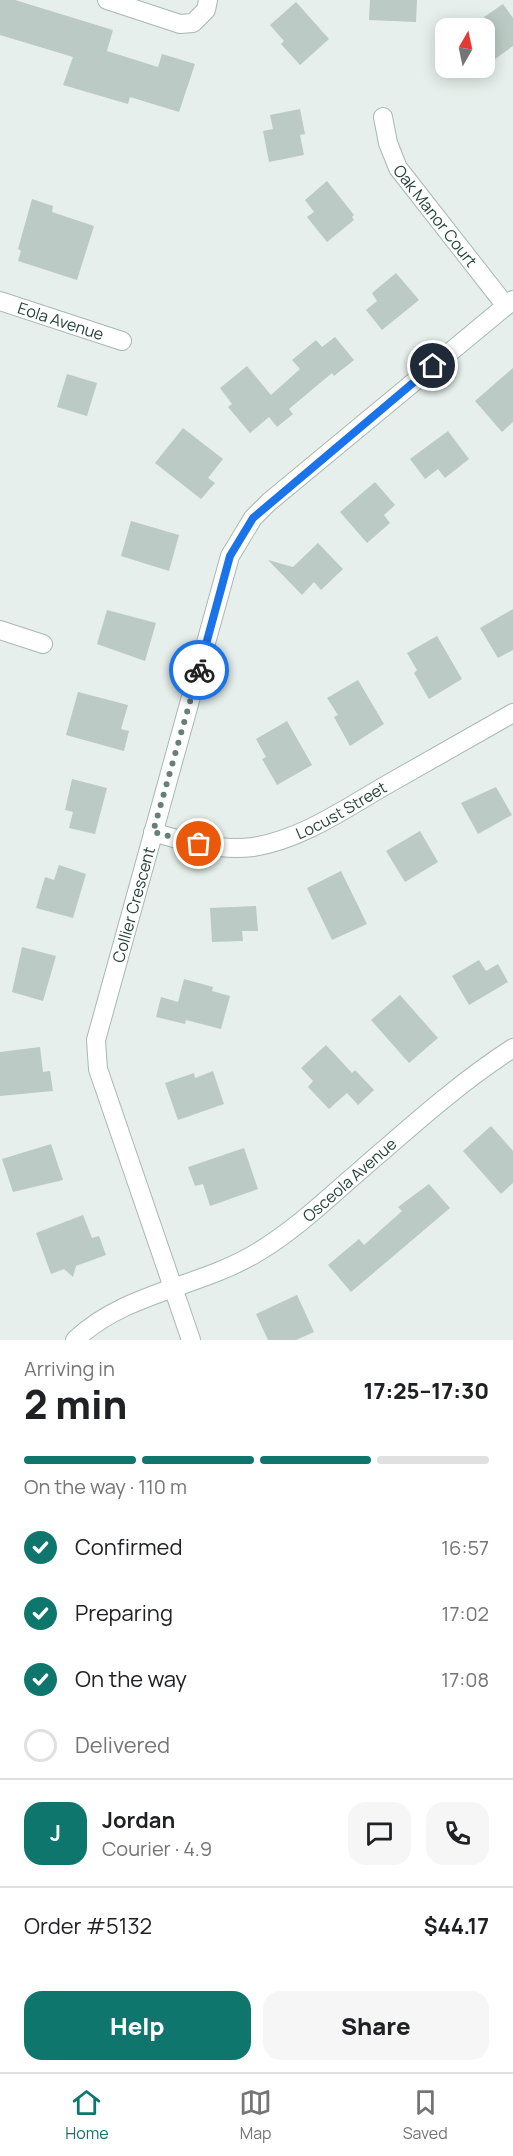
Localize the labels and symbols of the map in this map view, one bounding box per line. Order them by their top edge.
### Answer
north arrow [435,18,495,78]
street label: Oak Manor Court [388,160,482,272]
street label: Eola Avenue [15,297,107,345]
pin [407,340,458,391]
courier [169,640,229,700]
street label: Locust Street [292,776,391,844]
pin [173,818,224,869]
street label: Collier Crescent [107,844,160,965]
street label: Osceola Avenue [298,1133,401,1227]

